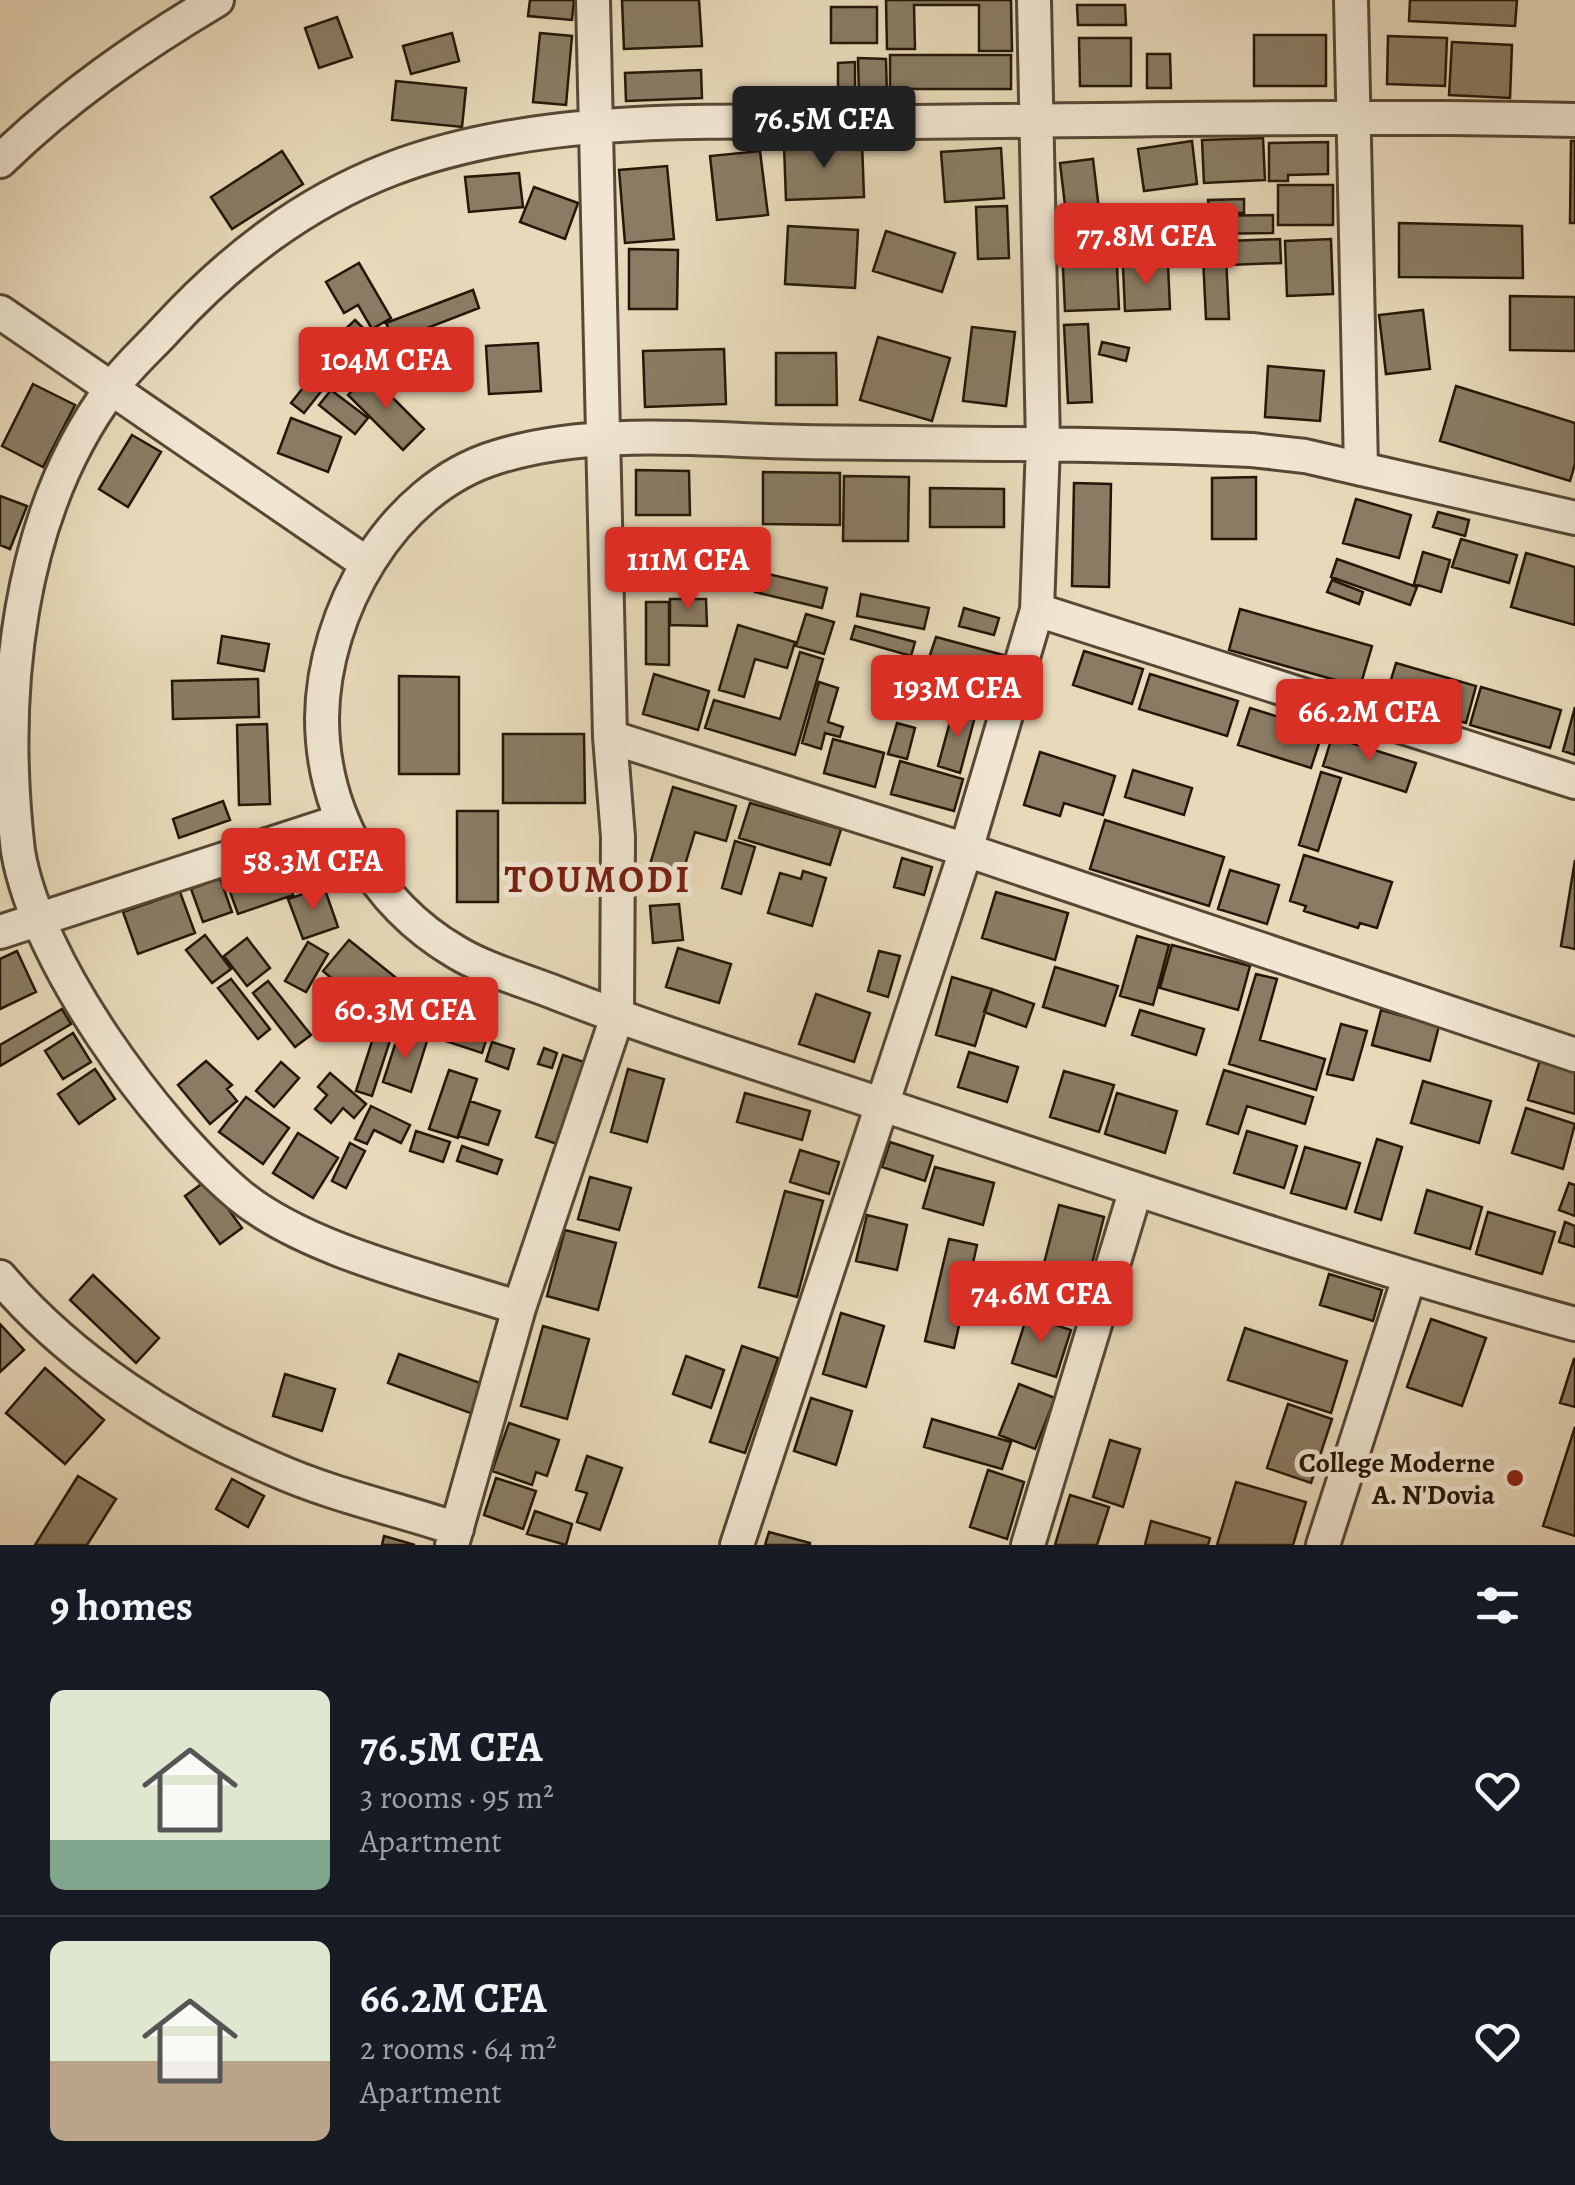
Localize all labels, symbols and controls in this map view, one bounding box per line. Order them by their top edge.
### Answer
pin: 76.5M CFA [710,86,938,171]
text: 76.5M CFA [754,96,894,140]
pin: 77.8M CFA [1032,203,1260,288]
text: 77.8M CFA [1076,213,1216,257]
pin: 104M CFA [283,327,489,412]
text: 104M CFA [321,337,451,381]
pin: 111M CFA [585,527,791,612]
text: 111M CFA [627,537,749,581]
pin: 193M CFA [854,655,1060,740]
text: 193M CFA [893,665,1021,709]
pin: 66.2M CFA [1255,679,1483,764]
text: 66.2M CFA [1298,689,1440,733]
pin: 58.3M CFA [199,828,427,913]
text: 58.3M CFA [243,838,383,882]
district label: TOUMODI [504,853,692,905]
pin: 60.3M CFA [291,977,519,1062]
text: 60.3M CFA [334,987,476,1031]
pin: 74.6M CFA [927,1261,1155,1346]
text: 74.6M CFA [971,1271,1111,1315]
place label: College Moderne A. N'Dovia [1299,1444,1495,1514]
marker: College Moderne A. N'Dovia [1504,1467,1526,1489]
text: 9 homes [50,1577,193,1634]
icon: filters [1470,1578,1525,1633]
text: 76.5M CFA [360,1718,543,1775]
icon: home [130,1730,250,1850]
icon: heart [1470,1763,1525,1818]
text: 3 rooms · 95 m² [360,1775,554,1819]
text: Apartment [360,1819,502,1863]
text: 66.2M CFA [360,1969,547,2026]
icon: home [130,1981,250,2101]
icon: heart [1470,2014,1525,2069]
text: 2 rooms · 64 m² [360,2026,557,2070]
text: Apartment [360,2070,502,2114]

